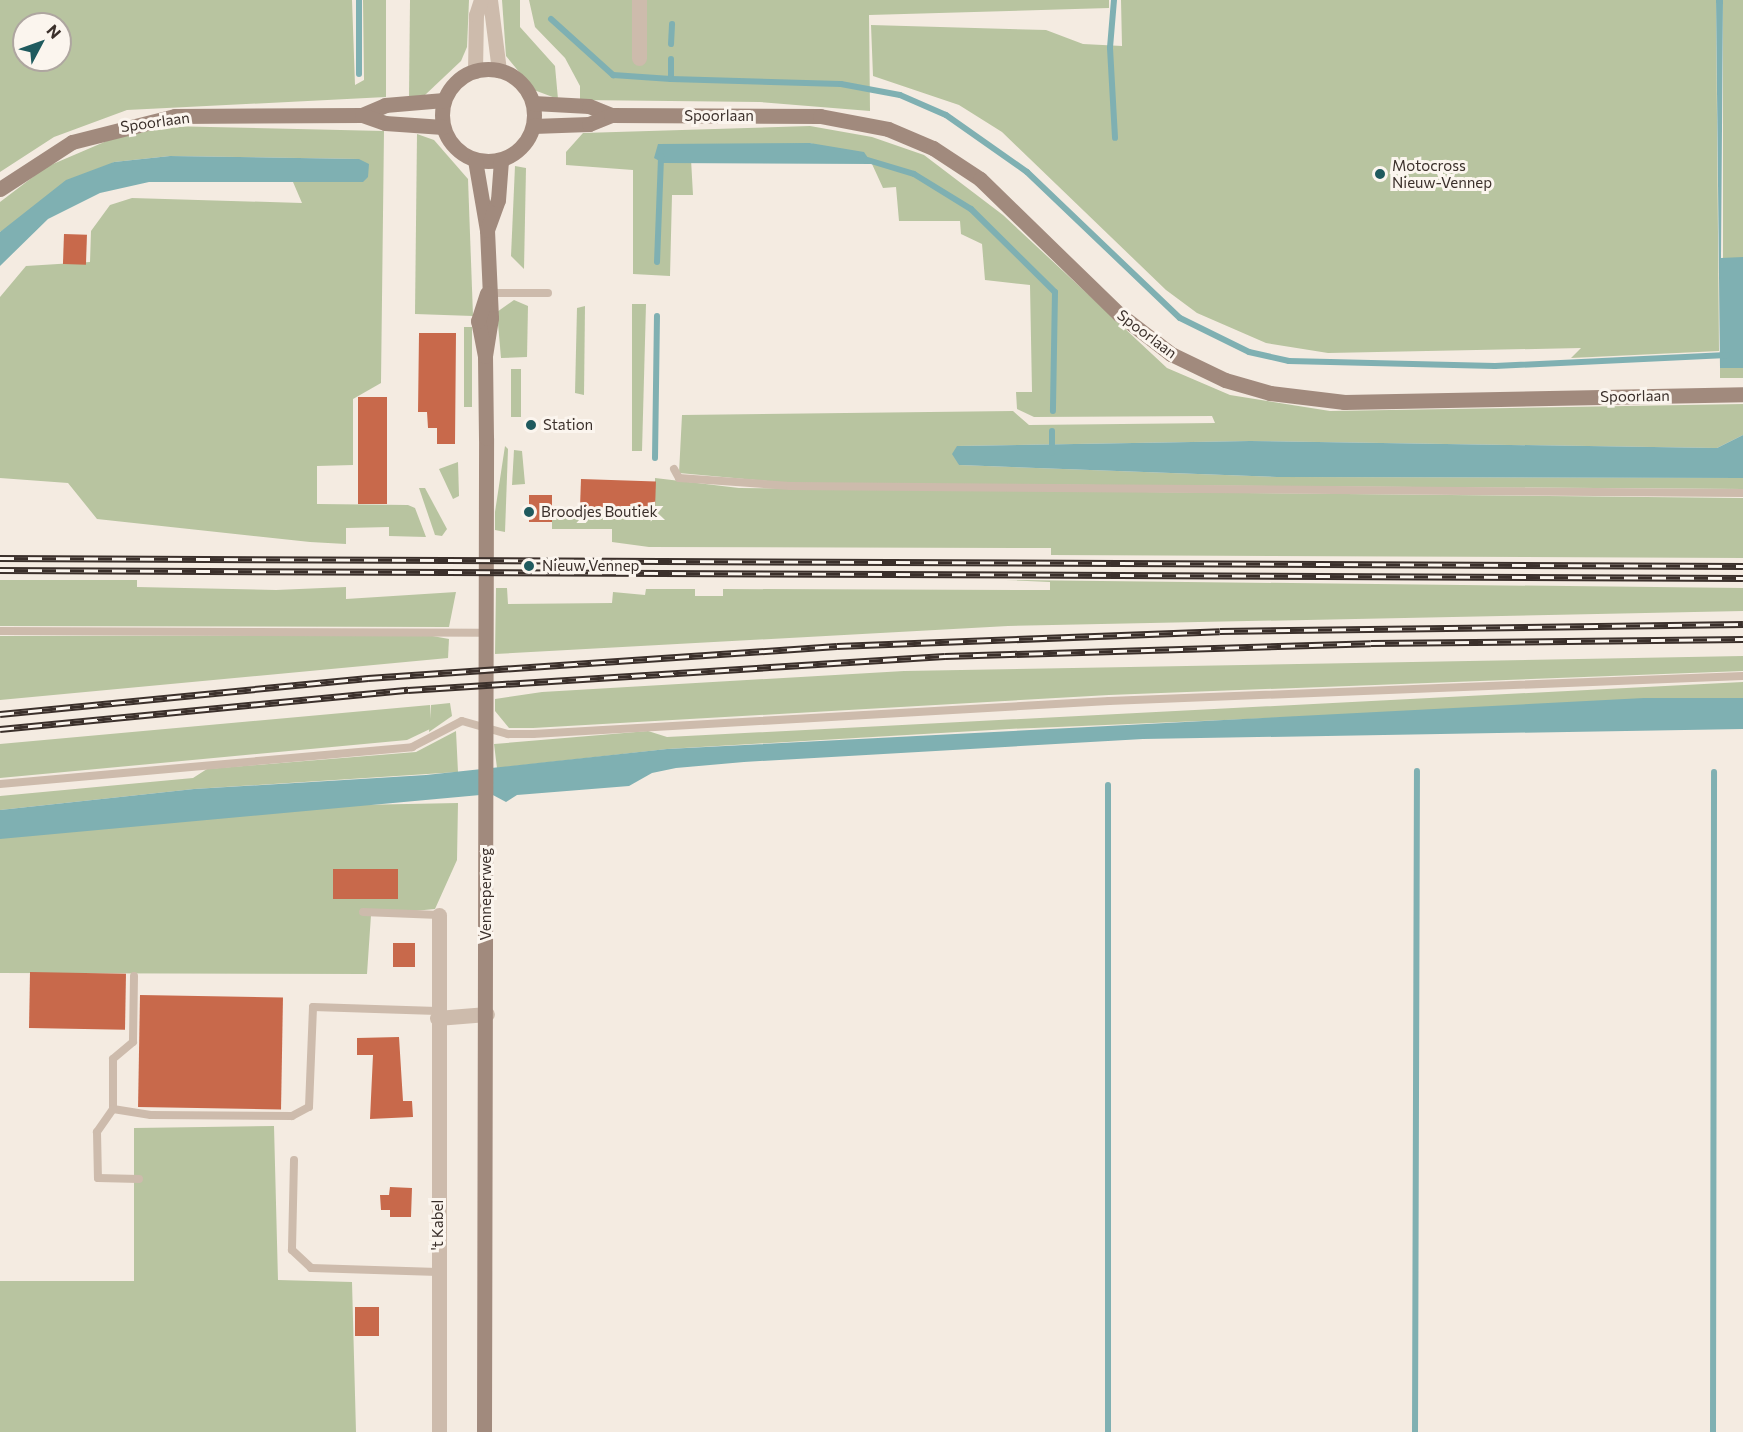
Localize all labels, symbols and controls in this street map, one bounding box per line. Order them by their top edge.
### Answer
north arrow [12,12,72,72]
text: N [43,20,66,42]
street label: Spoorlaan [684,107,754,125]
street label: Spoorlaan [119,108,191,136]
place label: Motocross Nieuw-Vennep [1392,156,1492,191]
marker: Motocross Nieuw-Vennep [1373,167,1387,181]
street label: Spoorlaan [1114,306,1180,362]
street label: Spoorlaan [1600,386,1670,406]
place label: Station [543,416,593,434]
marker: Station [524,418,538,432]
place label: Broodjes Boutiek [541,503,658,521]
marker: Broodjes Boutiek [522,505,536,519]
marker: Nieuw Vennep [520,557,538,575]
place label: Nieuw Vennep [542,557,639,575]
street label: Venneperweg [477,848,495,940]
street label: 't Kabel [429,1200,447,1250]

